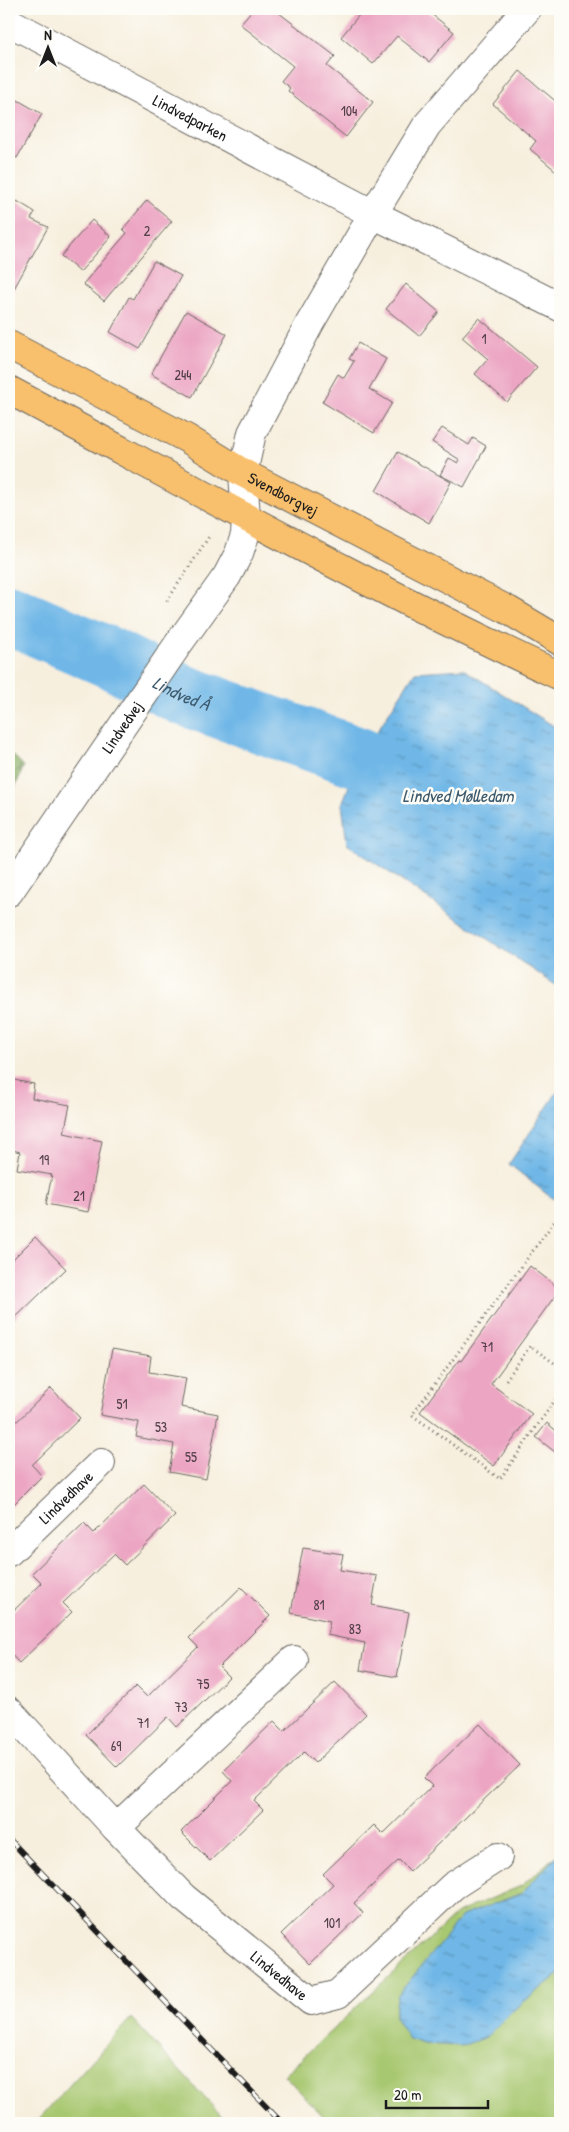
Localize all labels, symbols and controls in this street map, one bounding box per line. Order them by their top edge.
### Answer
north arrow [22,22,72,72]
text: N [44,25,52,44]
street label: Lindvedparken [149,89,232,146]
house number: 104 [341,101,357,120]
house number: 2 [144,221,151,240]
house number: 1 [481,329,487,348]
house number: 244 [174,365,192,384]
street label: Svendborgvej [244,466,322,521]
water label: Lindved Å [149,669,215,717]
street label: Lindvedvej [96,696,147,757]
water label: Lindved Mølledam [403,783,514,808]
house number: 19 [39,1150,49,1169]
house number: 21 [73,1186,85,1205]
house number: 71 [481,1337,493,1356]
house number: 51 [116,1394,128,1413]
house number: 53 [155,1417,167,1436]
house number: 55 [185,1447,197,1466]
street label: Lindvedhave [34,1465,98,1529]
house number: 81 [313,1595,325,1614]
house number: 83 [349,1619,361,1638]
house number: 75 [197,1674,210,1693]
house number: 73 [174,1697,188,1716]
house number: 71 [137,1713,149,1732]
house number: 69 [111,1736,121,1755]
house number: 101 [324,1913,340,1932]
street label: Lindvedhave [246,1945,313,2006]
scale bar [386,2077,489,2109]
text: 20 m [394,2084,421,2105]

